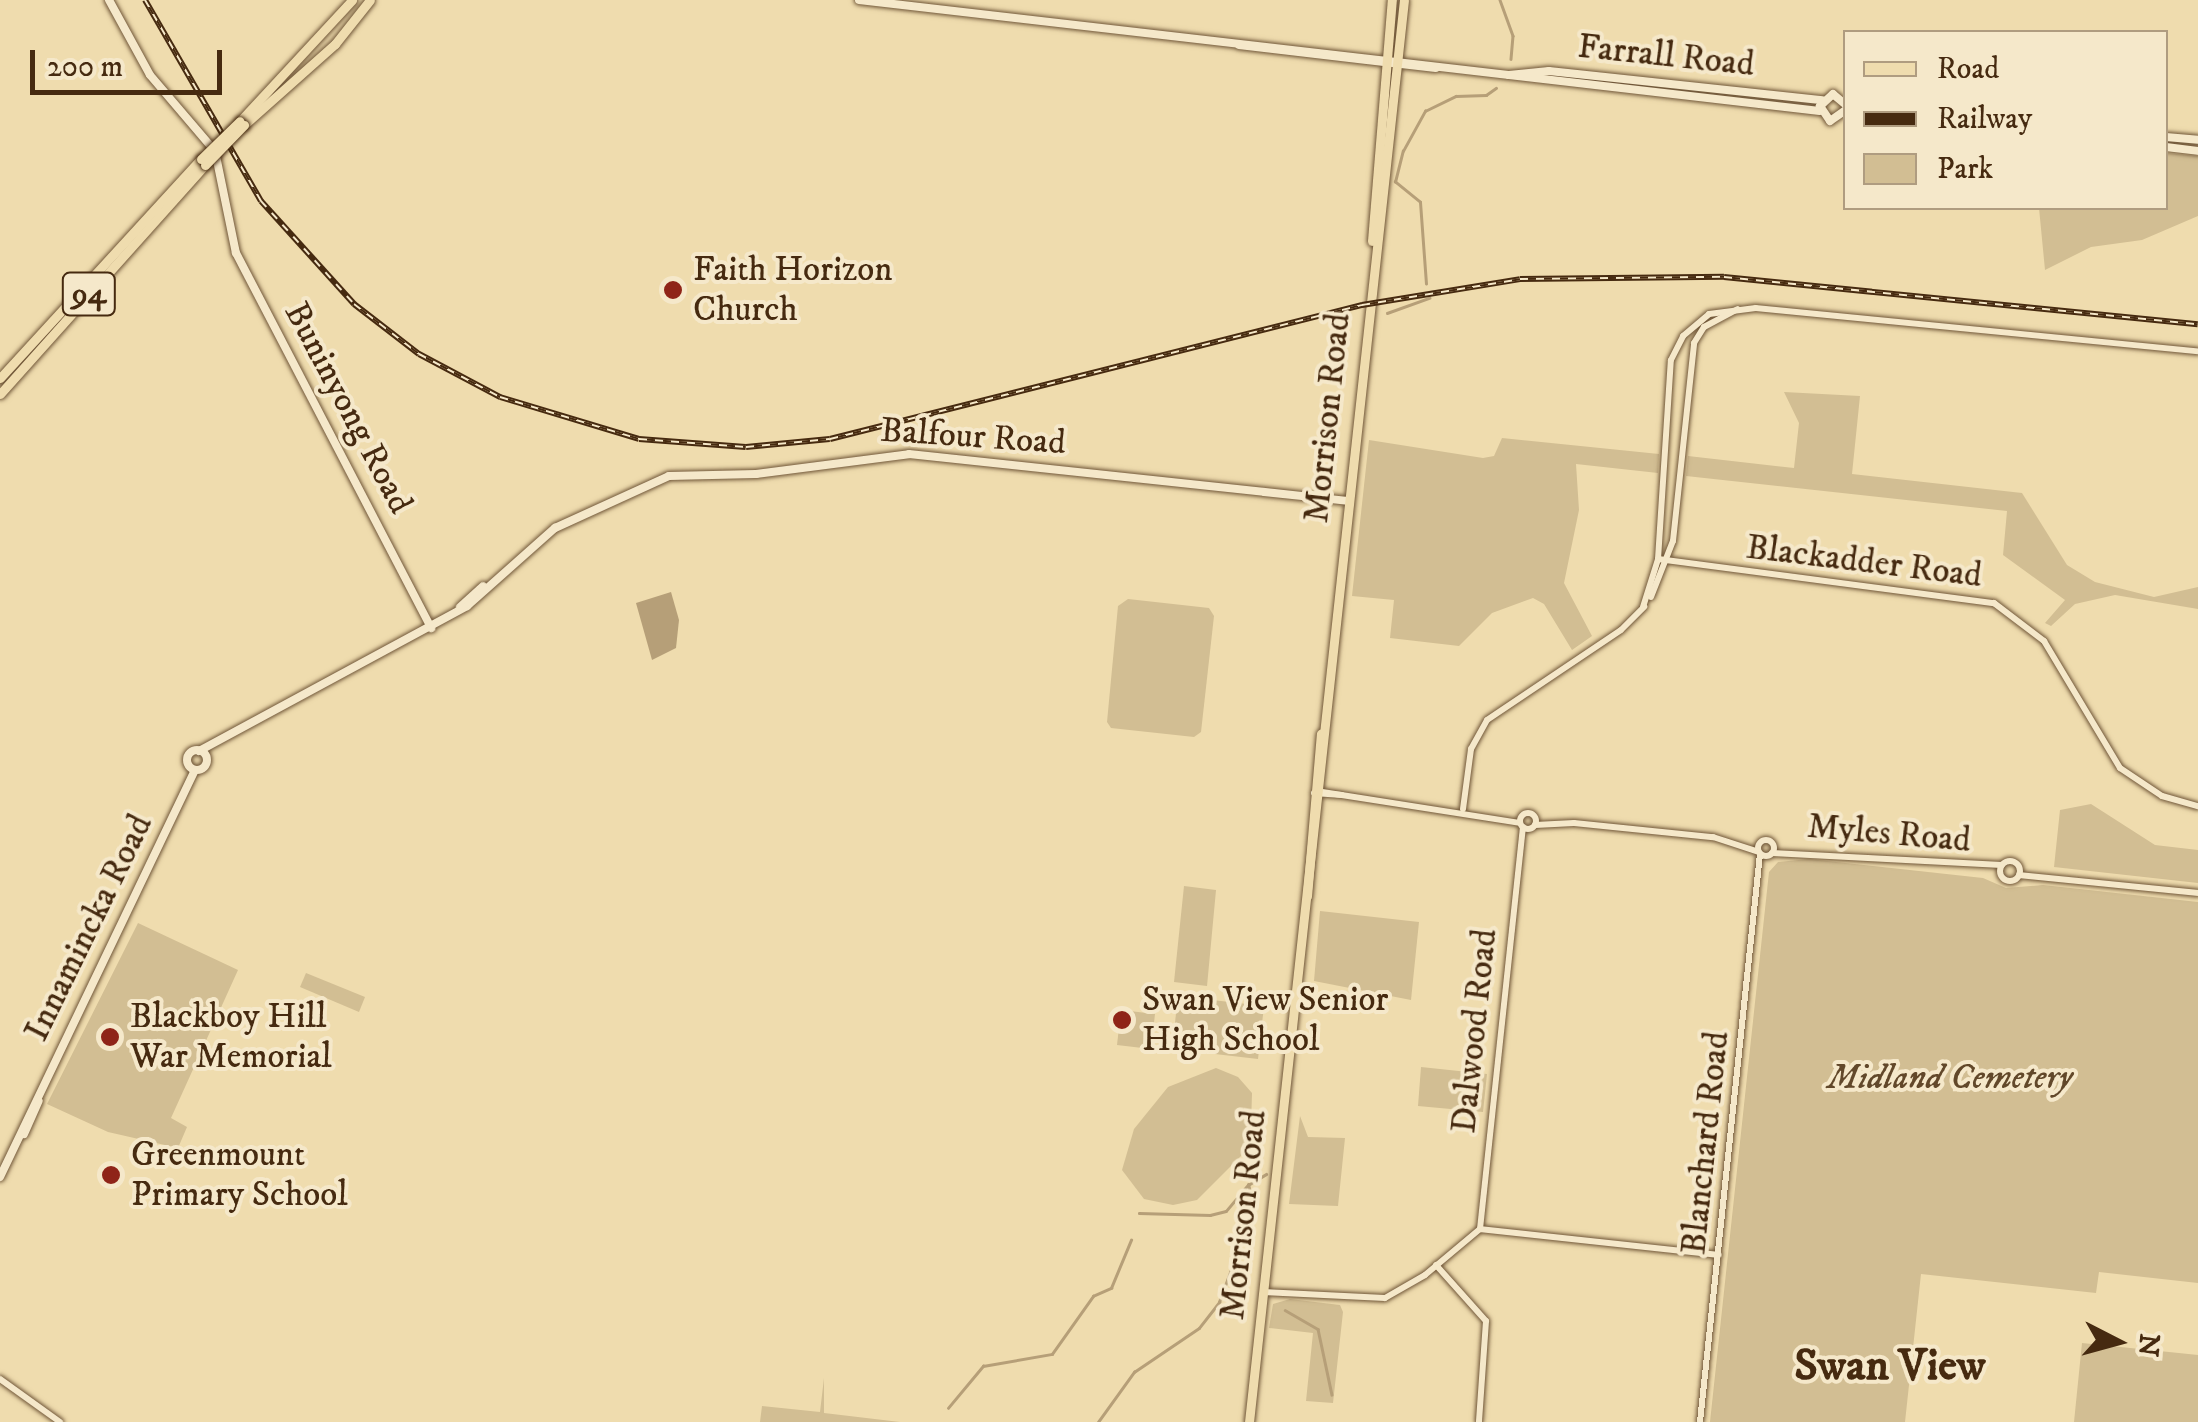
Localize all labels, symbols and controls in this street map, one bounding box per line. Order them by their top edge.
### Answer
street label: Farrall Road [1576,26,1756,86]
scale bar [35,30,228,92]
legend [1843,30,2168,210]
text: 200 m [47,49,123,86]
text: Road [1937,51,1999,88]
text: Railway [1937,101,2032,138]
text: Park [1937,151,1993,188]
place label: Faith Horizon Church [693,249,893,331]
road number: 94 [62,267,116,321]
marker: Faith Horizon Church [662,279,684,301]
street label: Buninyong Road [275,295,421,521]
street label: Morrison Road [1296,311,1360,525]
street label: Balfour Road [879,410,1067,464]
street label: Blackadder Road [1744,527,1984,597]
street label: Myles Road [1806,806,1972,862]
street label: Innamincka Road [16,808,162,1048]
street label: Dalwood Road [1443,927,1507,1135]
place label: Swan View Senior High School [1142,979,1388,1061]
place label: Blackboy Hill War Memorial [130,996,332,1078]
marker: Swan View Senior High School [1111,1009,1133,1031]
marker: Blackboy Hill War Memorial [99,1026,121,1048]
street label: Blanchard Road [1673,1029,1739,1257]
park label: Midland Cemetery [1828,1057,2072,1099]
street label: Morrison Road [1212,1108,1276,1322]
place label: Greenmount Primary School [131,1134,348,1216]
marker: Greenmount Primary School [100,1164,122,1186]
north arrow [2068,1292,2168,1392]
text: N [2130,1332,2167,1358]
district label: Swan View [1794,1340,1986,1394]

